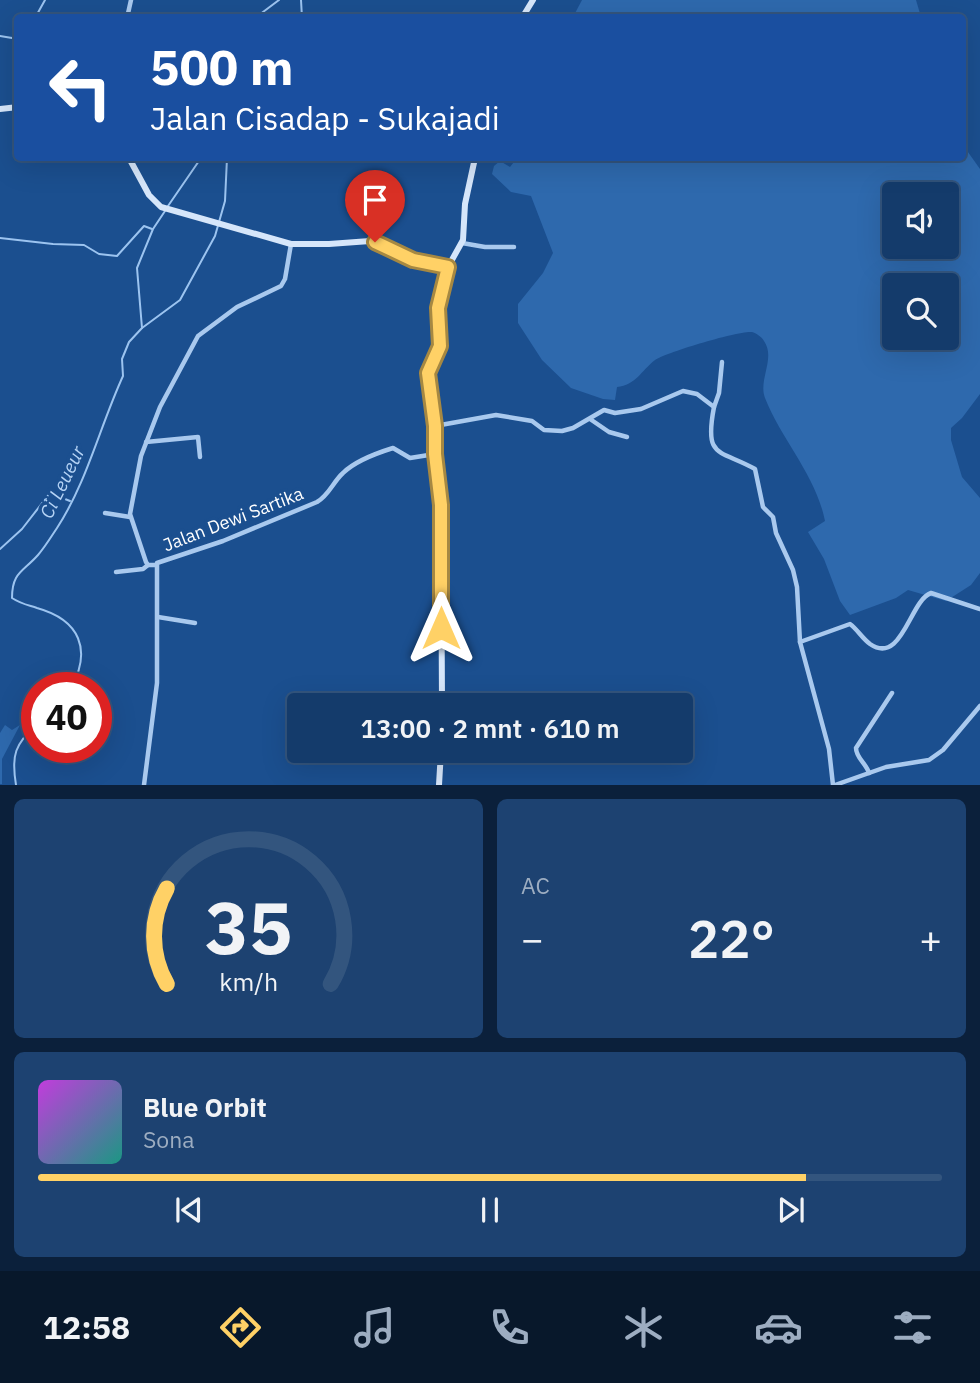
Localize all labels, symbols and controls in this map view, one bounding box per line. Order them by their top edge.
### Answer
text: 500 m [150,35,294,98]
icon: left [35,42,126,133]
text: Jalan Cisadap - Sukajadi [150,97,500,139]
pin [345,170,405,242]
icon: arrive [356,181,394,219]
map controls [882,182,959,350]
button: sound [882,182,959,259]
button: search [882,273,959,350]
water label: Ci Leueur [34,441,90,522]
street label: Jalan Dewi Sartika [159,481,307,556]
position arrow [404,591,478,665]
speed limit sign: 40 [21,672,112,763]
text: 13:00 · 2 mnt · 610 m [360,711,620,745]
text: AC [521,870,550,900]
text: 35 [205,880,292,975]
text: 22° [688,905,775,972]
text: − [521,914,544,963]
text: + [919,914,942,963]
text: km/h [219,965,278,998]
text: Blue Orbit [143,1090,267,1124]
text: Sona [143,1124,195,1154]
icon: previous [170,1191,208,1229]
icon: pause [471,1191,509,1229]
icon: next [772,1191,810,1229]
icon: directions [216,1303,265,1352]
icon: music [350,1303,399,1352]
icon: phone [485,1303,534,1352]
icon: climate [619,1303,668,1352]
icon: car [754,1303,803,1352]
icon: filters [888,1303,937,1352]
text: 12:58 [43,1306,130,1348]

